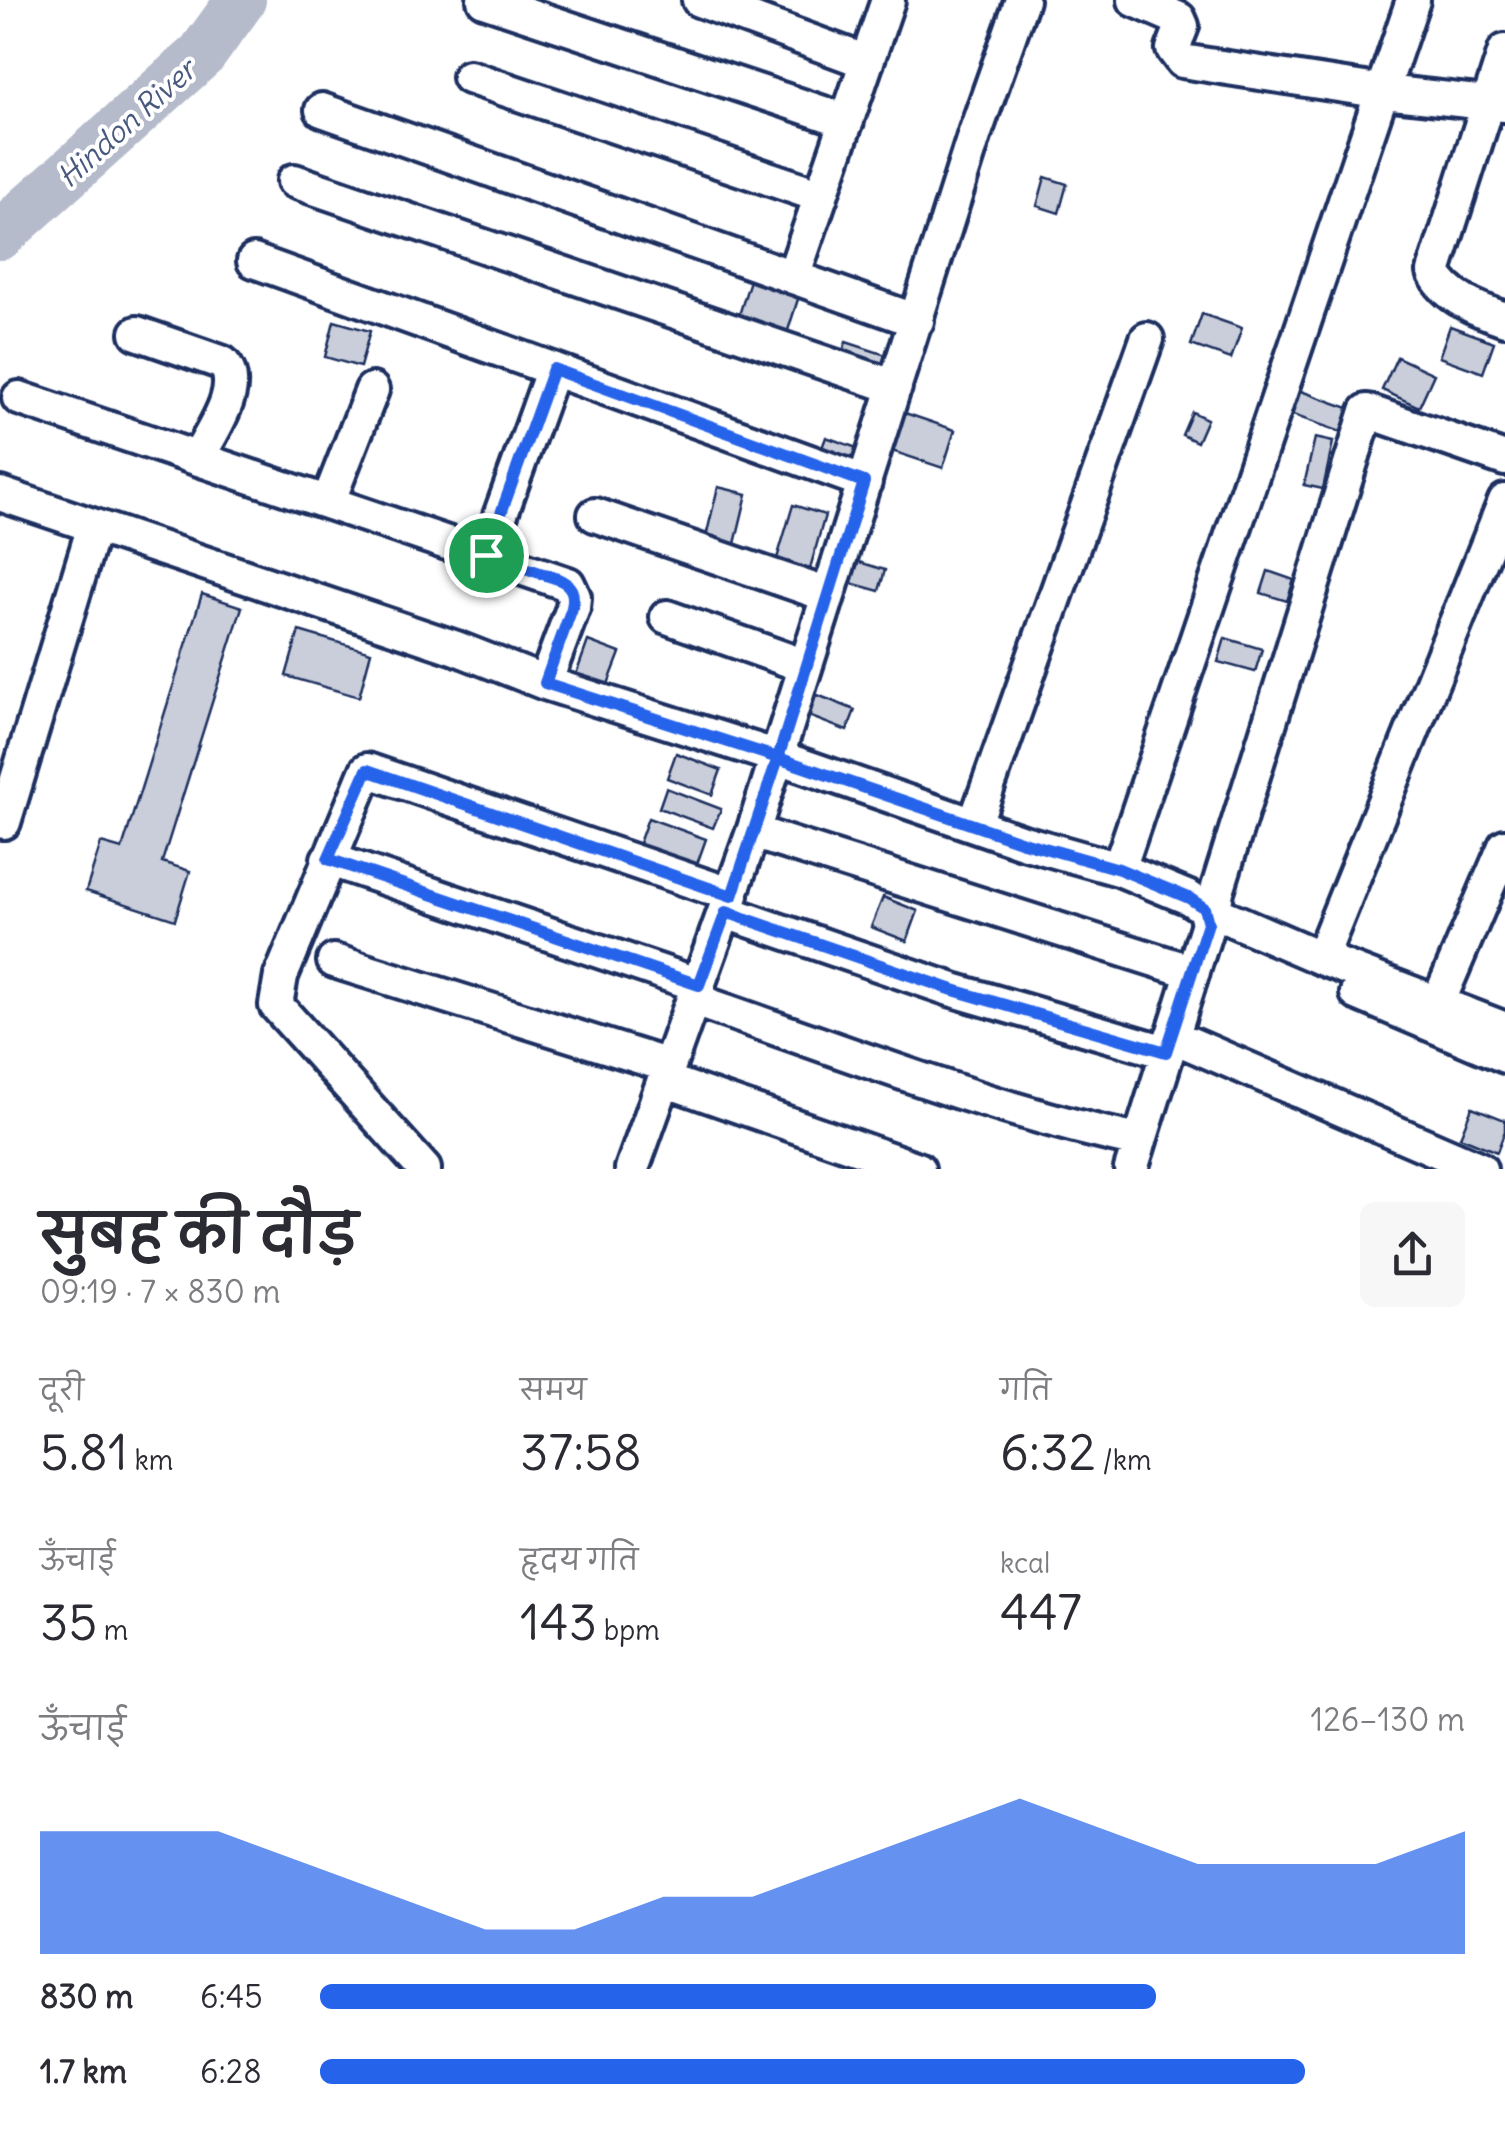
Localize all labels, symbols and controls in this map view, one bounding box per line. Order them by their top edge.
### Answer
water label: Hindon River [49,48,206,195]
pin [444,513,529,598]
icon: arrive [459,528,514,583]
text: सुबह की दौड़ [40,1199,358,1268]
button: share [1360,1202,1465,1307]
text: 09:19 · 7 × 830 m [40,1271,281,1312]
text: दूरी [40,1372,84,1408]
text: समय [520,1372,587,1408]
text: गति [1000,1372,1051,1408]
text: 5.81 [40,1421,128,1484]
text: 37:58 [520,1421,642,1484]
text: 6:32 [1000,1421,1096,1484]
text: km [128,1442,173,1478]
text: /km [1096,1442,1152,1478]
text: ऊँचाई [40,1542,115,1578]
text: हृदय गति [520,1542,638,1578]
text: kcal [1000,1545,1050,1581]
text: 447 [1000,1581,1082,1644]
text: 35 [40,1591,97,1654]
text: 143 [520,1591,597,1654]
text: m [97,1612,128,1648]
text: bpm [597,1612,660,1648]
text: 126–130 m [1311,1699,1465,1740]
text: ऊँचाई [40,1708,126,1749]
text: 830 m [40,1976,133,2017]
text: 6:45 [200,1976,263,2017]
text: 1.7 km [40,2051,127,2092]
text: 6:28 [200,2051,262,2092]

